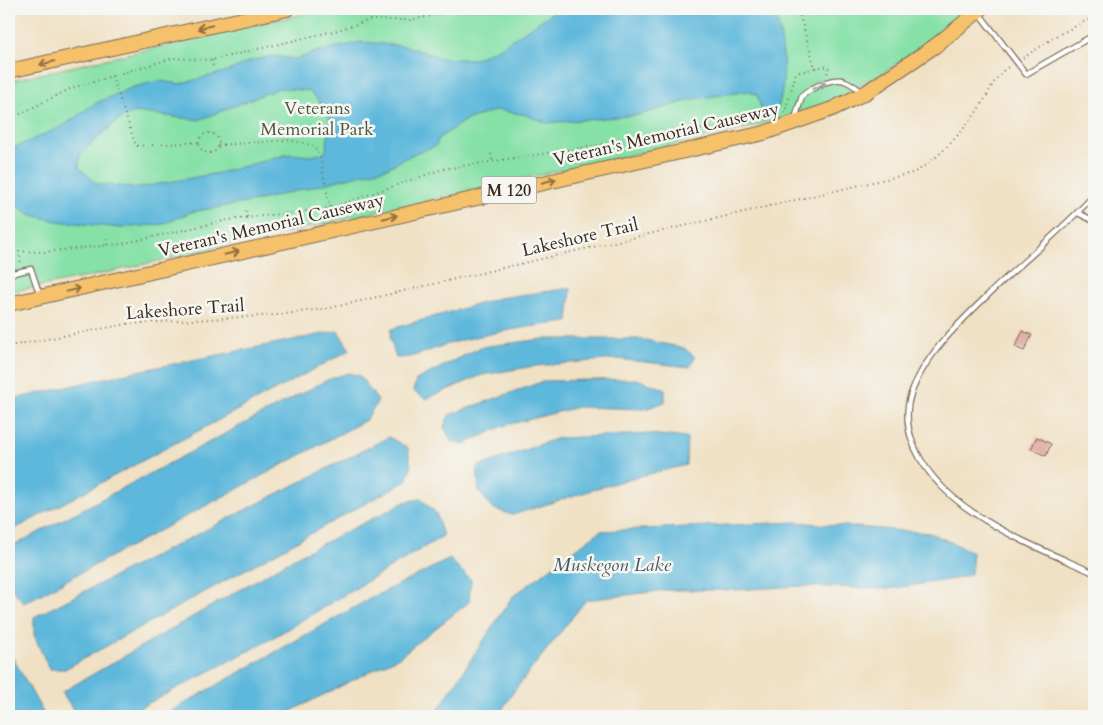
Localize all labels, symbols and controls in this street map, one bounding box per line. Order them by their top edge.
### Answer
one-way arrow [198,23,214,32]
one-way arrow [39,59,55,68]
one-way arrow [811,81,826,90]
park label: Veterans Memorial Park [260,96,374,142]
street label: Veteran's Memorial Causeway [551,96,782,173]
road number: M 120 [482,176,536,204]
one-way arrow [540,176,556,185]
street label: Veteran's Memorial Causeway [156,187,387,264]
one-way arrow [382,212,398,221]
street label: Lakeshore Trail [519,212,641,263]
one-way arrow [223,248,239,257]
one-way arrow [65,284,81,294]
street label: Lakeshore Trail [125,293,246,326]
water label: Muskegon Lake [553,552,672,578]

